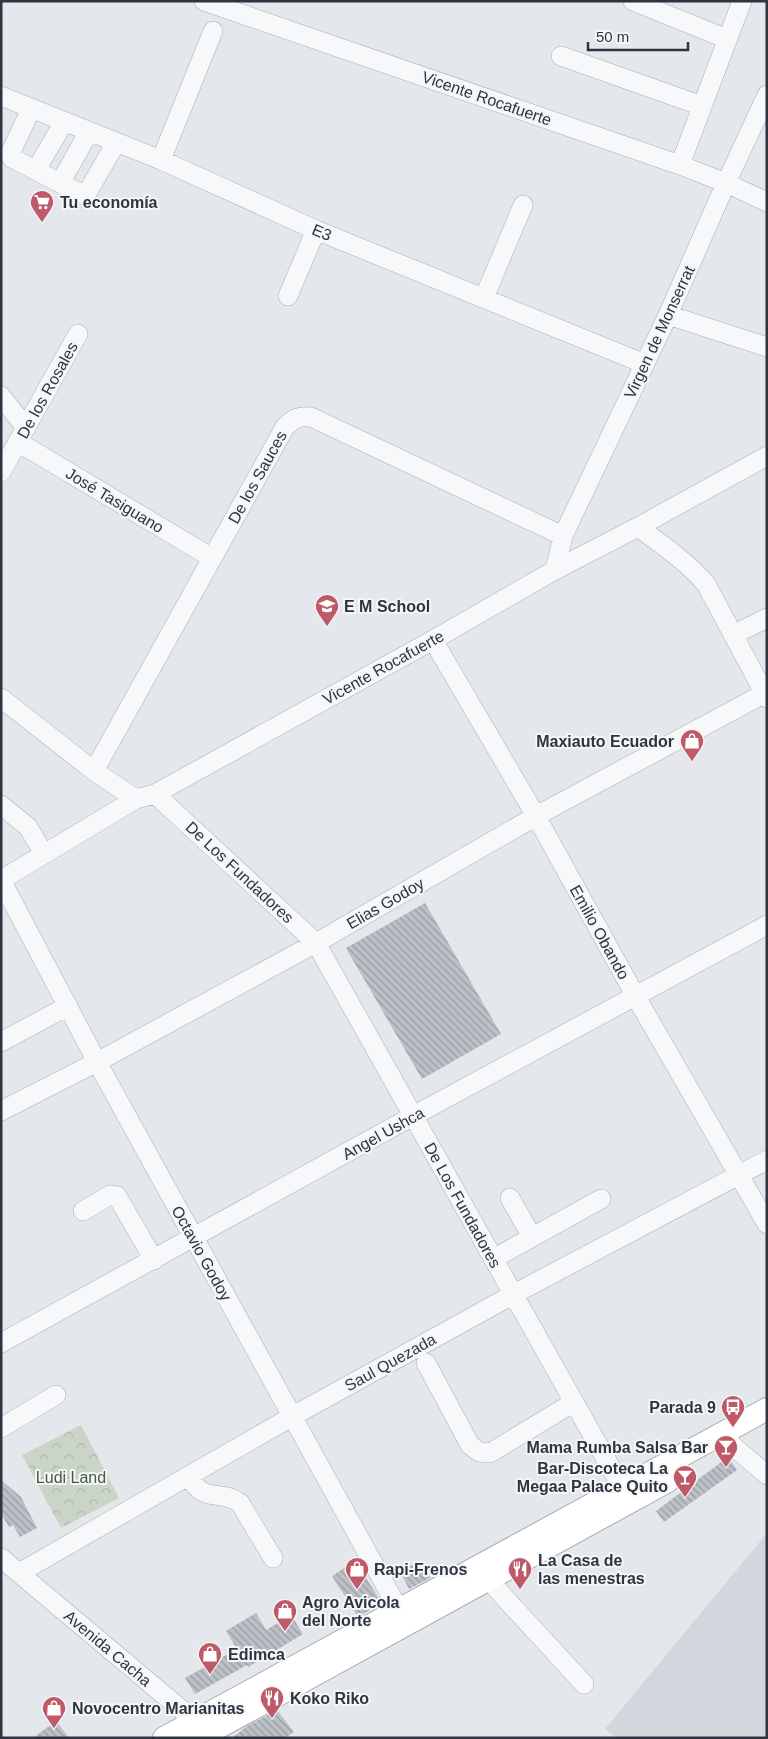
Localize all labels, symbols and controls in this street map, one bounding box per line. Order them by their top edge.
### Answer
scale bar [588,20,688,52]
text: 50 m [596,28,629,45]
street label: Vicente Rocafuerte [420,68,554,129]
supermarket icon: Tu economía [29,189,55,223]
place label: Tu economía [60,194,158,211]
street label: E3 [309,221,334,244]
street label: Virgen de Monserrat [621,263,698,401]
street label: De los Rosales [14,339,81,441]
street label: De los Sauces [225,428,290,526]
street label: José Tasiguano [63,465,167,536]
school or university icon: E M School [314,593,340,627]
place label: E M School [344,598,430,615]
street label: Vicente Rocafuerte [320,627,447,708]
shop icon: Maxiauto Ecuador [679,728,705,762]
place label: Maxiauto Ecuador [536,733,674,750]
street label: De Los Fundadores [182,818,297,927]
street label: Elias Godoy [344,875,427,932]
street label: Emilio Obando [567,882,632,982]
street label: Angel Ushca [339,1104,427,1163]
street label: De Los Fundadores [421,1140,504,1271]
street label: Octavio Godoy [168,1203,235,1304]
street label: Saul Quezada [342,1330,439,1394]
bus stop icon: Parada 9 [720,1394,746,1428]
place label: Parada 9 [649,1399,716,1416]
bar icon: Mama Rumba Salsa Bar [713,1434,739,1468]
place label: Mama Rumba Salsa Bar [527,1439,708,1456]
place label: Bar-Discoteca La Megaa Palace Quito [517,1460,668,1495]
bar icon: Bar-Discoteca La Megaa Palace Quito [672,1464,698,1498]
park label: Ludi Land [36,1469,106,1486]
place label: La Casa de las menestras [538,1552,645,1587]
shop icon: Rapi-Frenos [344,1556,370,1590]
restaurant icon: La Casa de las menestras [507,1556,533,1590]
place label: Rapi-Frenos [374,1561,467,1578]
place label: Agro Avicola del Norte [302,1594,400,1629]
shop icon: Agro Avicola del Norte [272,1598,298,1632]
street label: Avenida Cacha [61,1607,155,1690]
shop icon: Edimca [197,1641,223,1675]
place label: Edimca [228,1646,285,1663]
restaurant icon: Koko Riko [259,1685,285,1719]
place label: Koko Riko [290,1690,369,1707]
shop icon: Novocentro Marianitas [41,1695,67,1729]
place label: Novocentro Marianitas [72,1700,245,1717]

